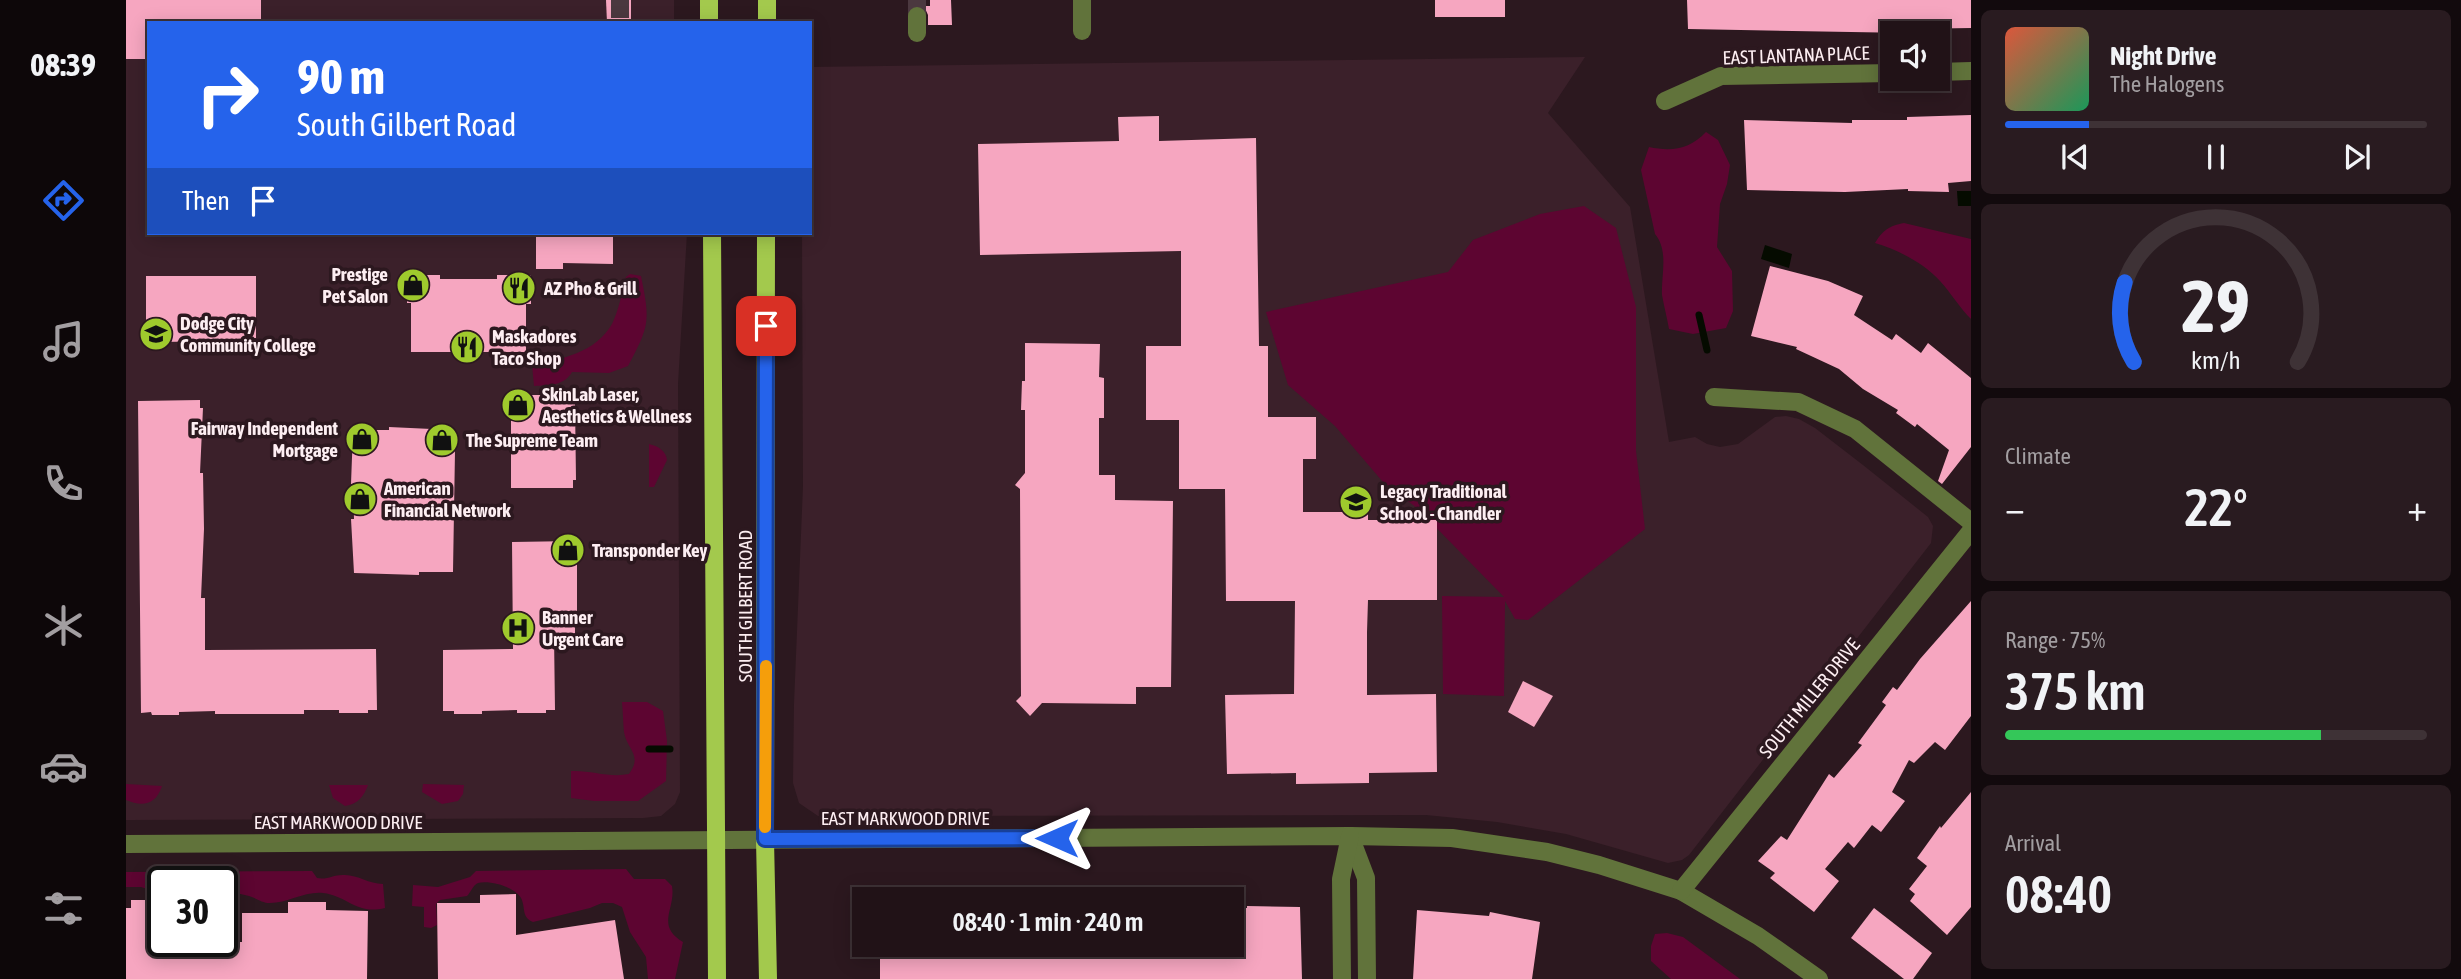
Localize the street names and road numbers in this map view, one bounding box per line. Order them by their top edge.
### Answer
street label: EAST LANTANA PLACE [1722,41,1870,69]
street label: SOUTH GILBERT ROAD [734,530,756,682]
street label: SOUTH MILLER DRIVE [1754,634,1864,762]
street label: EAST MARKWOOD DRIVE [821,807,989,829]
street label: EAST MARKWOOD DRIVE [254,811,422,833]

